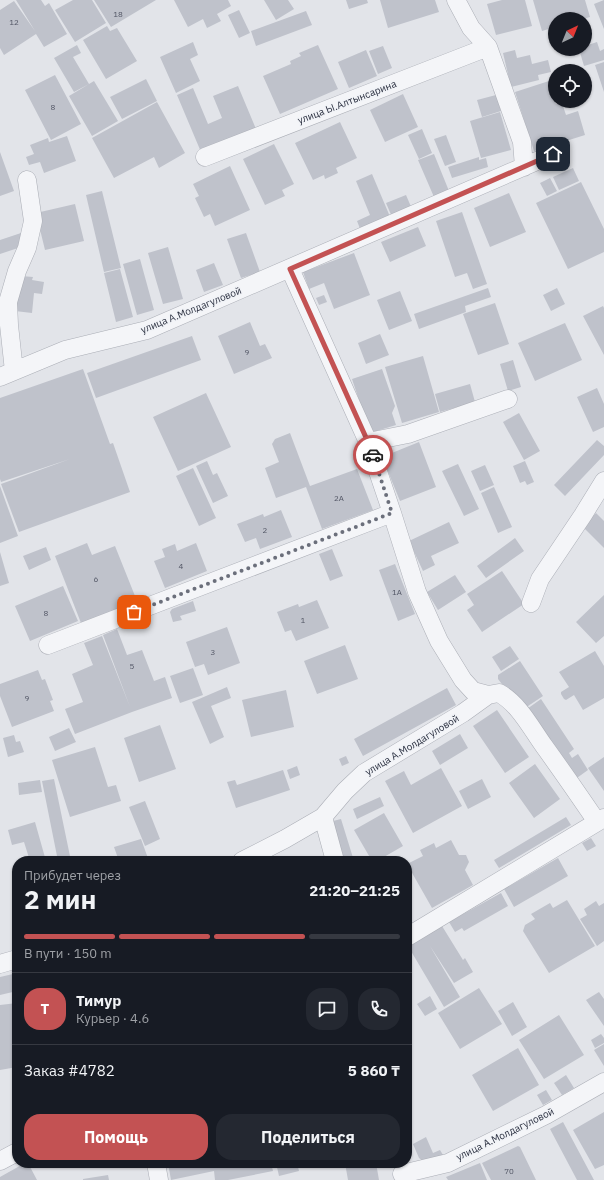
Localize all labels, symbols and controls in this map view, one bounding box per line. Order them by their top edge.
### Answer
house number: 18 [113,9,123,19]
north arrow [548,12,592,56]
map controls [548,12,592,108]
house number: 12 [9,17,19,27]
button: locate [548,64,592,108]
street label: улица Ы.Алтынсарина [296,77,399,127]
house number: 8 [51,102,56,112]
pin [536,137,570,171]
icon: home [542,143,564,165]
street label: улица А.Молдагуловой [139,284,243,336]
house number: 9 [245,347,250,357]
courier [353,435,393,475]
icon: car [362,444,384,466]
house number: 2А [334,493,344,503]
house number: 2 [263,525,268,535]
house number: 4 [179,561,184,571]
house number: 6 [94,574,99,584]
house number: 1А [392,587,402,597]
pin [117,595,151,629]
icon: bag [123,601,145,623]
house number: 8 [44,608,49,618]
house number: 1 [301,615,306,625]
house number: 3 [211,647,216,657]
house number: 5 [130,661,135,671]
house number: 9 [25,693,30,703]
street label: улица А.Молдагуловой [363,712,462,778]
text: Прибудет через [24,867,121,884]
text: 21:20–21:25 [309,881,400,900]
text: 2 мин [24,882,96,916]
text: В пути · 150 m [24,945,112,962]
button: chat [306,988,348,1030]
button: phone [358,988,400,1030]
text: Тимур [76,991,121,1010]
text: Т [41,999,49,1018]
text: Курьер · 4.6 [76,1010,149,1027]
text: Заказ #4782 [24,1061,115,1080]
text: 5 860 ₸ [348,1061,400,1080]
street label: улица А.Молдагуловой [454,1105,556,1163]
button: Помощь [24,1114,208,1160]
button: Поделиться [216,1114,400,1160]
house number: 70 [504,1166,514,1176]

